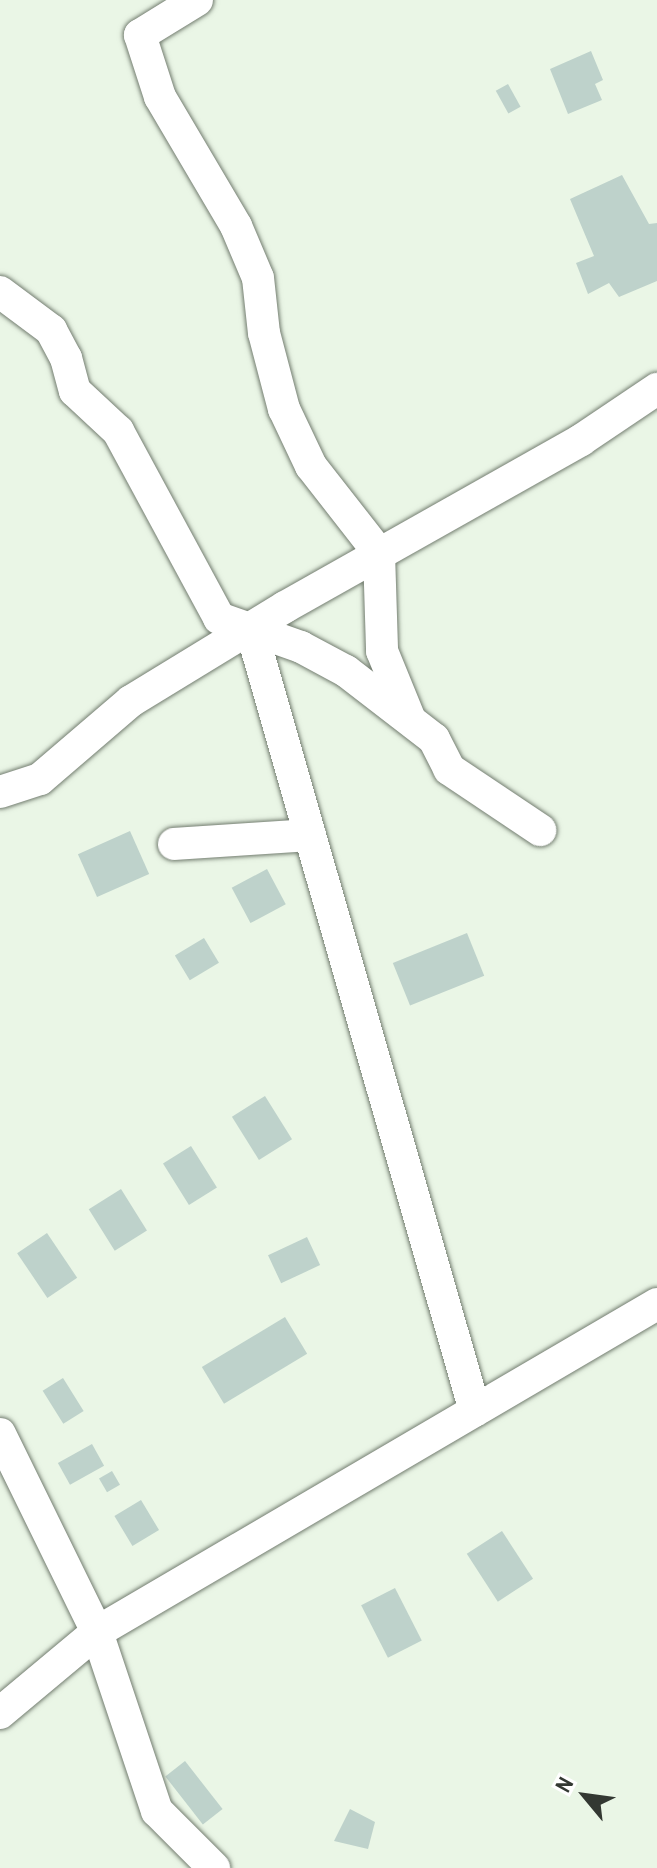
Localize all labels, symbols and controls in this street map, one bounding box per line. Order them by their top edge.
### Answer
north arrow [545,1756,625,1836]
text: N [548,1771,580,1797]

